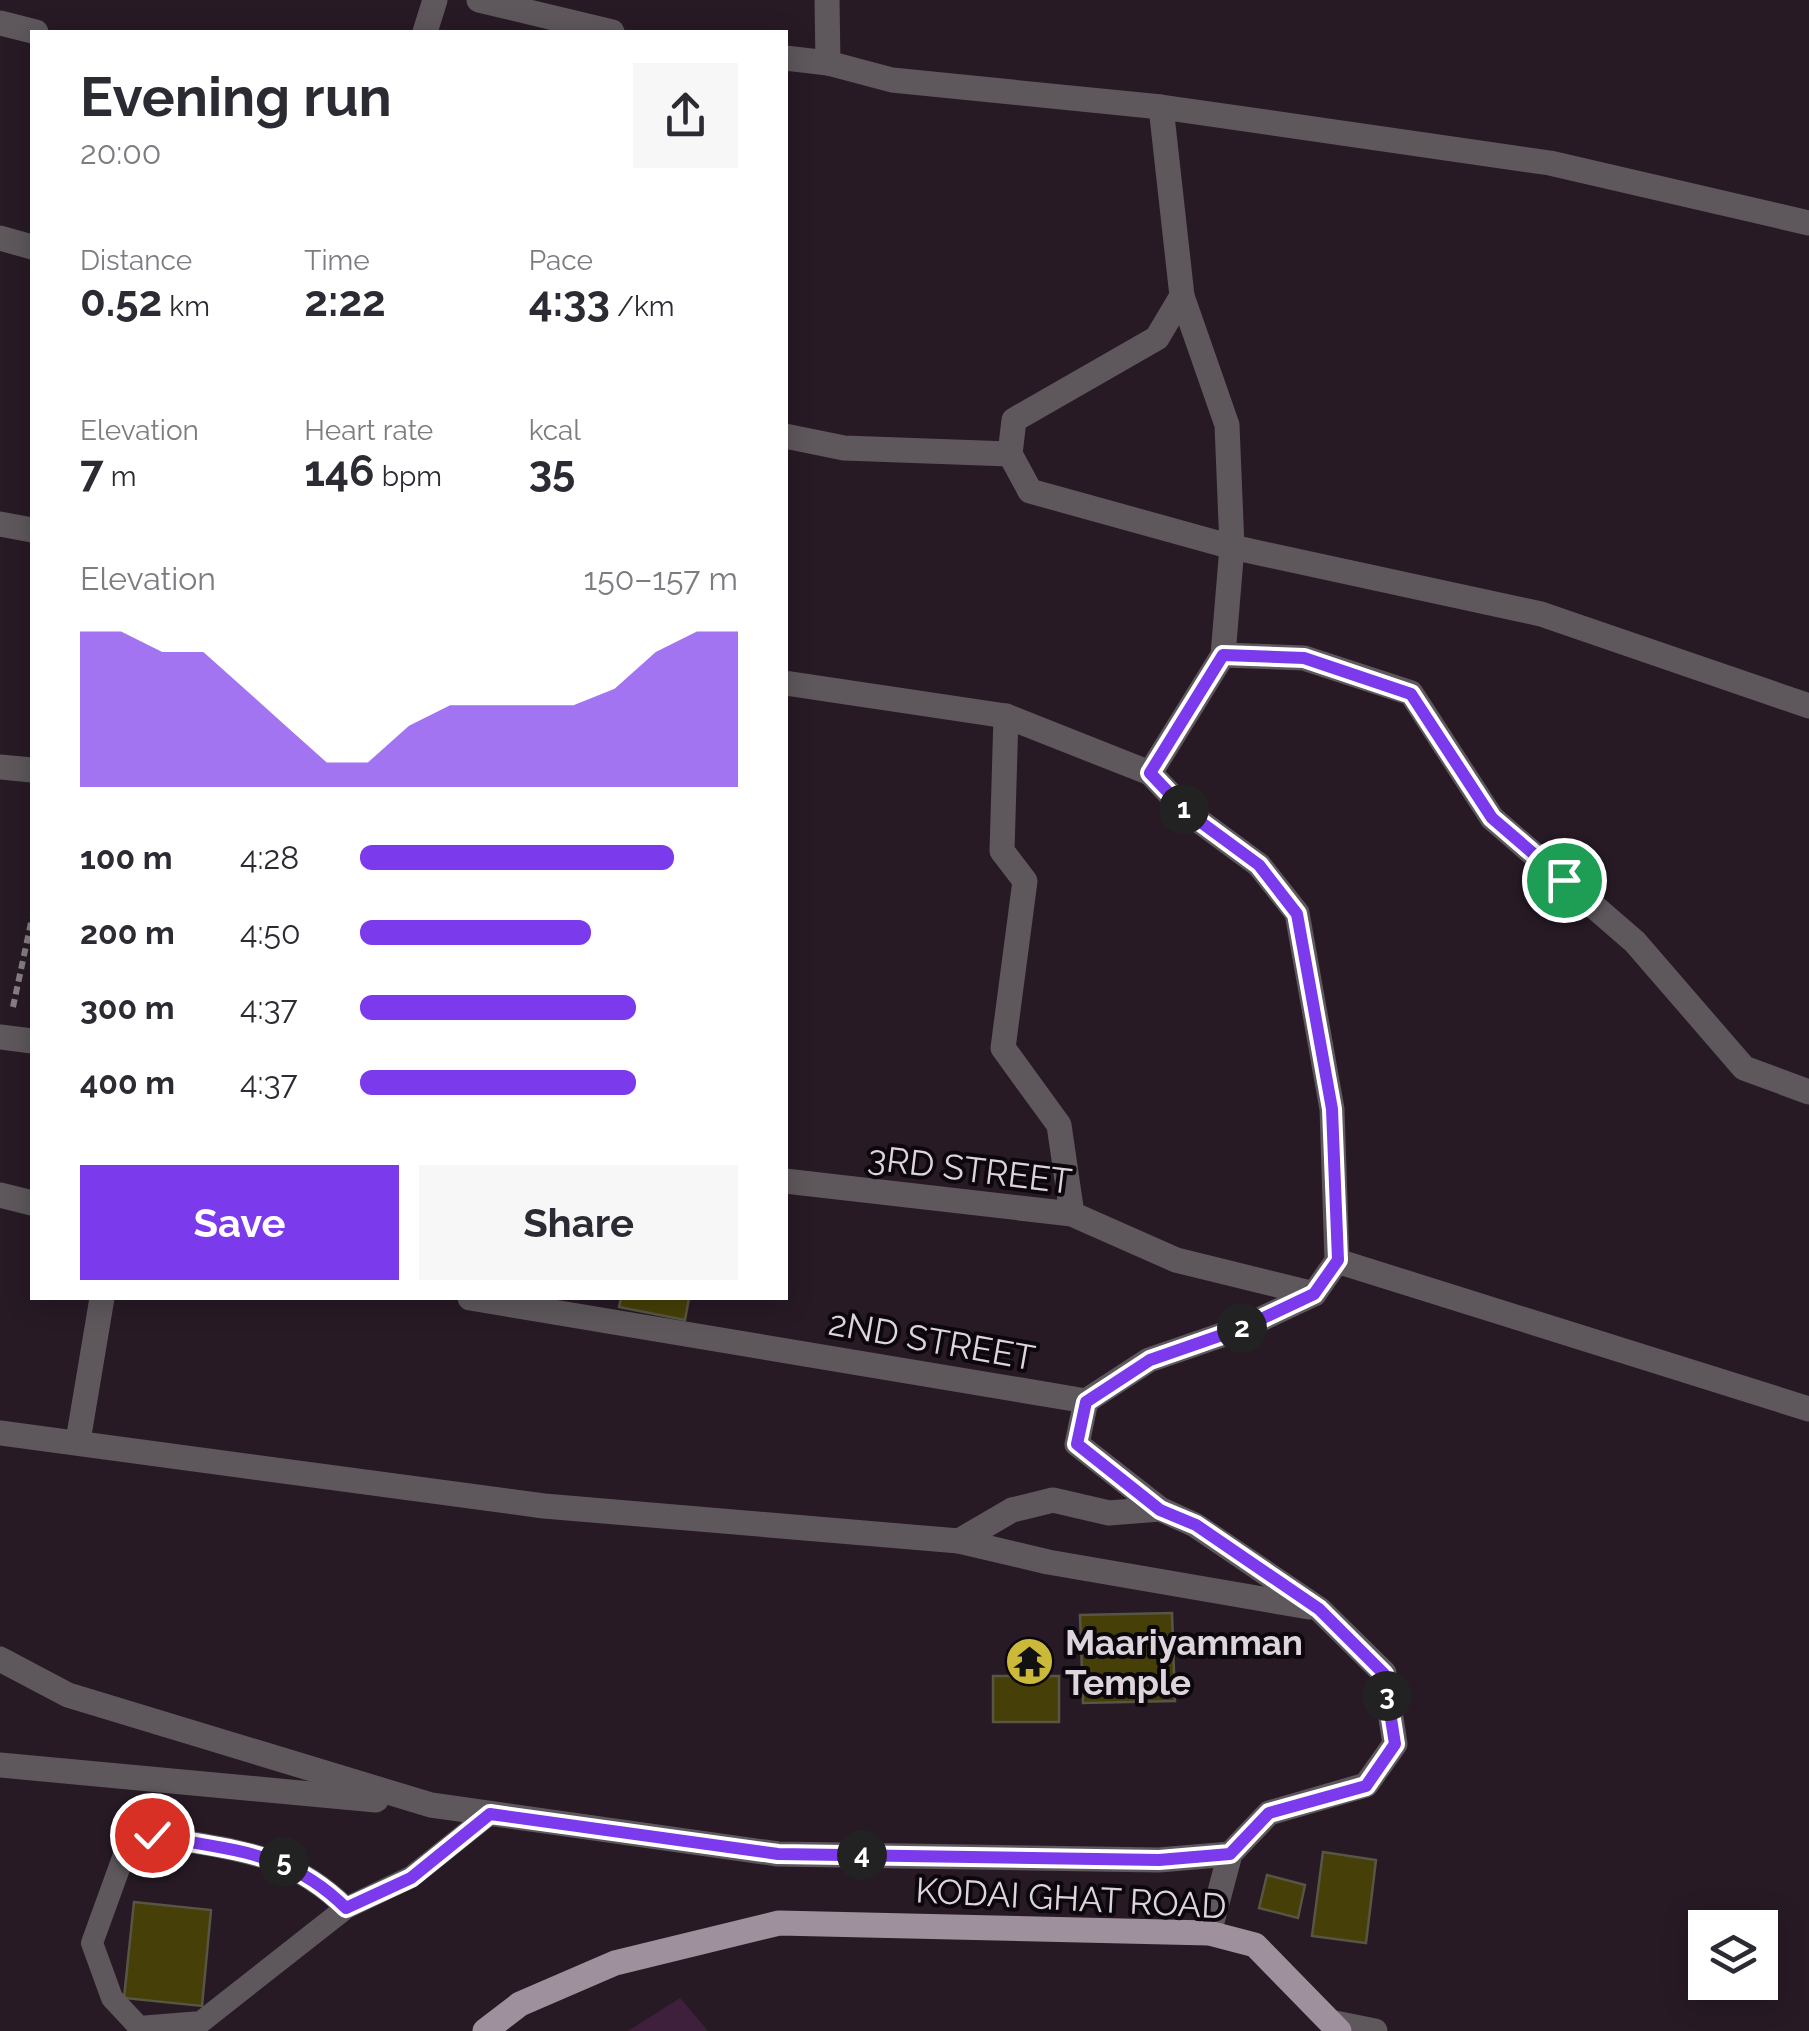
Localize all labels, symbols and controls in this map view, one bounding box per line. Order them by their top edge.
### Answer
button: share [633,63,738,168]
text: Evening run [80,64,392,129]
text: 20:00 [80,134,161,171]
text: Distance [80,244,192,277]
text: Time [304,244,370,277]
text: Pace [529,244,593,277]
text: 0.52 [80,277,162,326]
text: 2:22 [304,277,386,326]
text: 4:33 [529,277,610,326]
text: km [162,290,210,323]
text: /km [610,290,675,323]
text: Elevation [80,414,199,447]
text: Heart rate [304,414,433,447]
text: kcal [529,414,581,447]
text: 7 [80,447,104,496]
text: 146 [304,447,375,496]
text: 35 [529,447,575,496]
text: m [104,460,136,493]
text: bpm [375,460,442,493]
text: Elevation [80,560,216,597]
text: 150–157 m [584,560,738,597]
pin: 1 [1159,784,1209,834]
text: 1 [1177,792,1191,825]
pin [1522,838,1607,923]
text: 100 m [80,839,173,876]
text: 4:28 [240,839,299,876]
icon: arrive [1537,853,1592,908]
text: 200 m [80,914,175,951]
text: 4:50 [240,914,301,951]
text: 300 m [80,989,175,1026]
text: 4:37 [240,989,298,1026]
text: 400 m [80,1064,175,1101]
text: 4:37 [240,1064,298,1101]
street label: 3RD STREET [866,1136,1074,1202]
button: Save [80,1165,399,1280]
button: Share [419,1165,738,1280]
street label: 2ND STREET [826,1302,1038,1378]
pin: 2 [1217,1303,1267,1353]
text: 2 [1234,1311,1250,1344]
place label: Maariyamman Temple [1065,1622,1303,1703]
temple icon: Maariyamman Temple [1004,1636,1056,1688]
pin: 3 [1362,1671,1412,1721]
text: 3 [1379,1679,1395,1712]
pin [110,1793,195,1878]
icon: check [125,1808,180,1863]
pin: 4 [837,1830,887,1880]
pin: 5 [259,1837,309,1887]
text: 4 [854,1838,870,1871]
text: 5 [276,1845,292,1878]
street label: KODAI GHAT ROAD [915,1869,1227,1927]
map controls [1688,1910,1778,2000]
button: layers [1688,1910,1778,2000]

